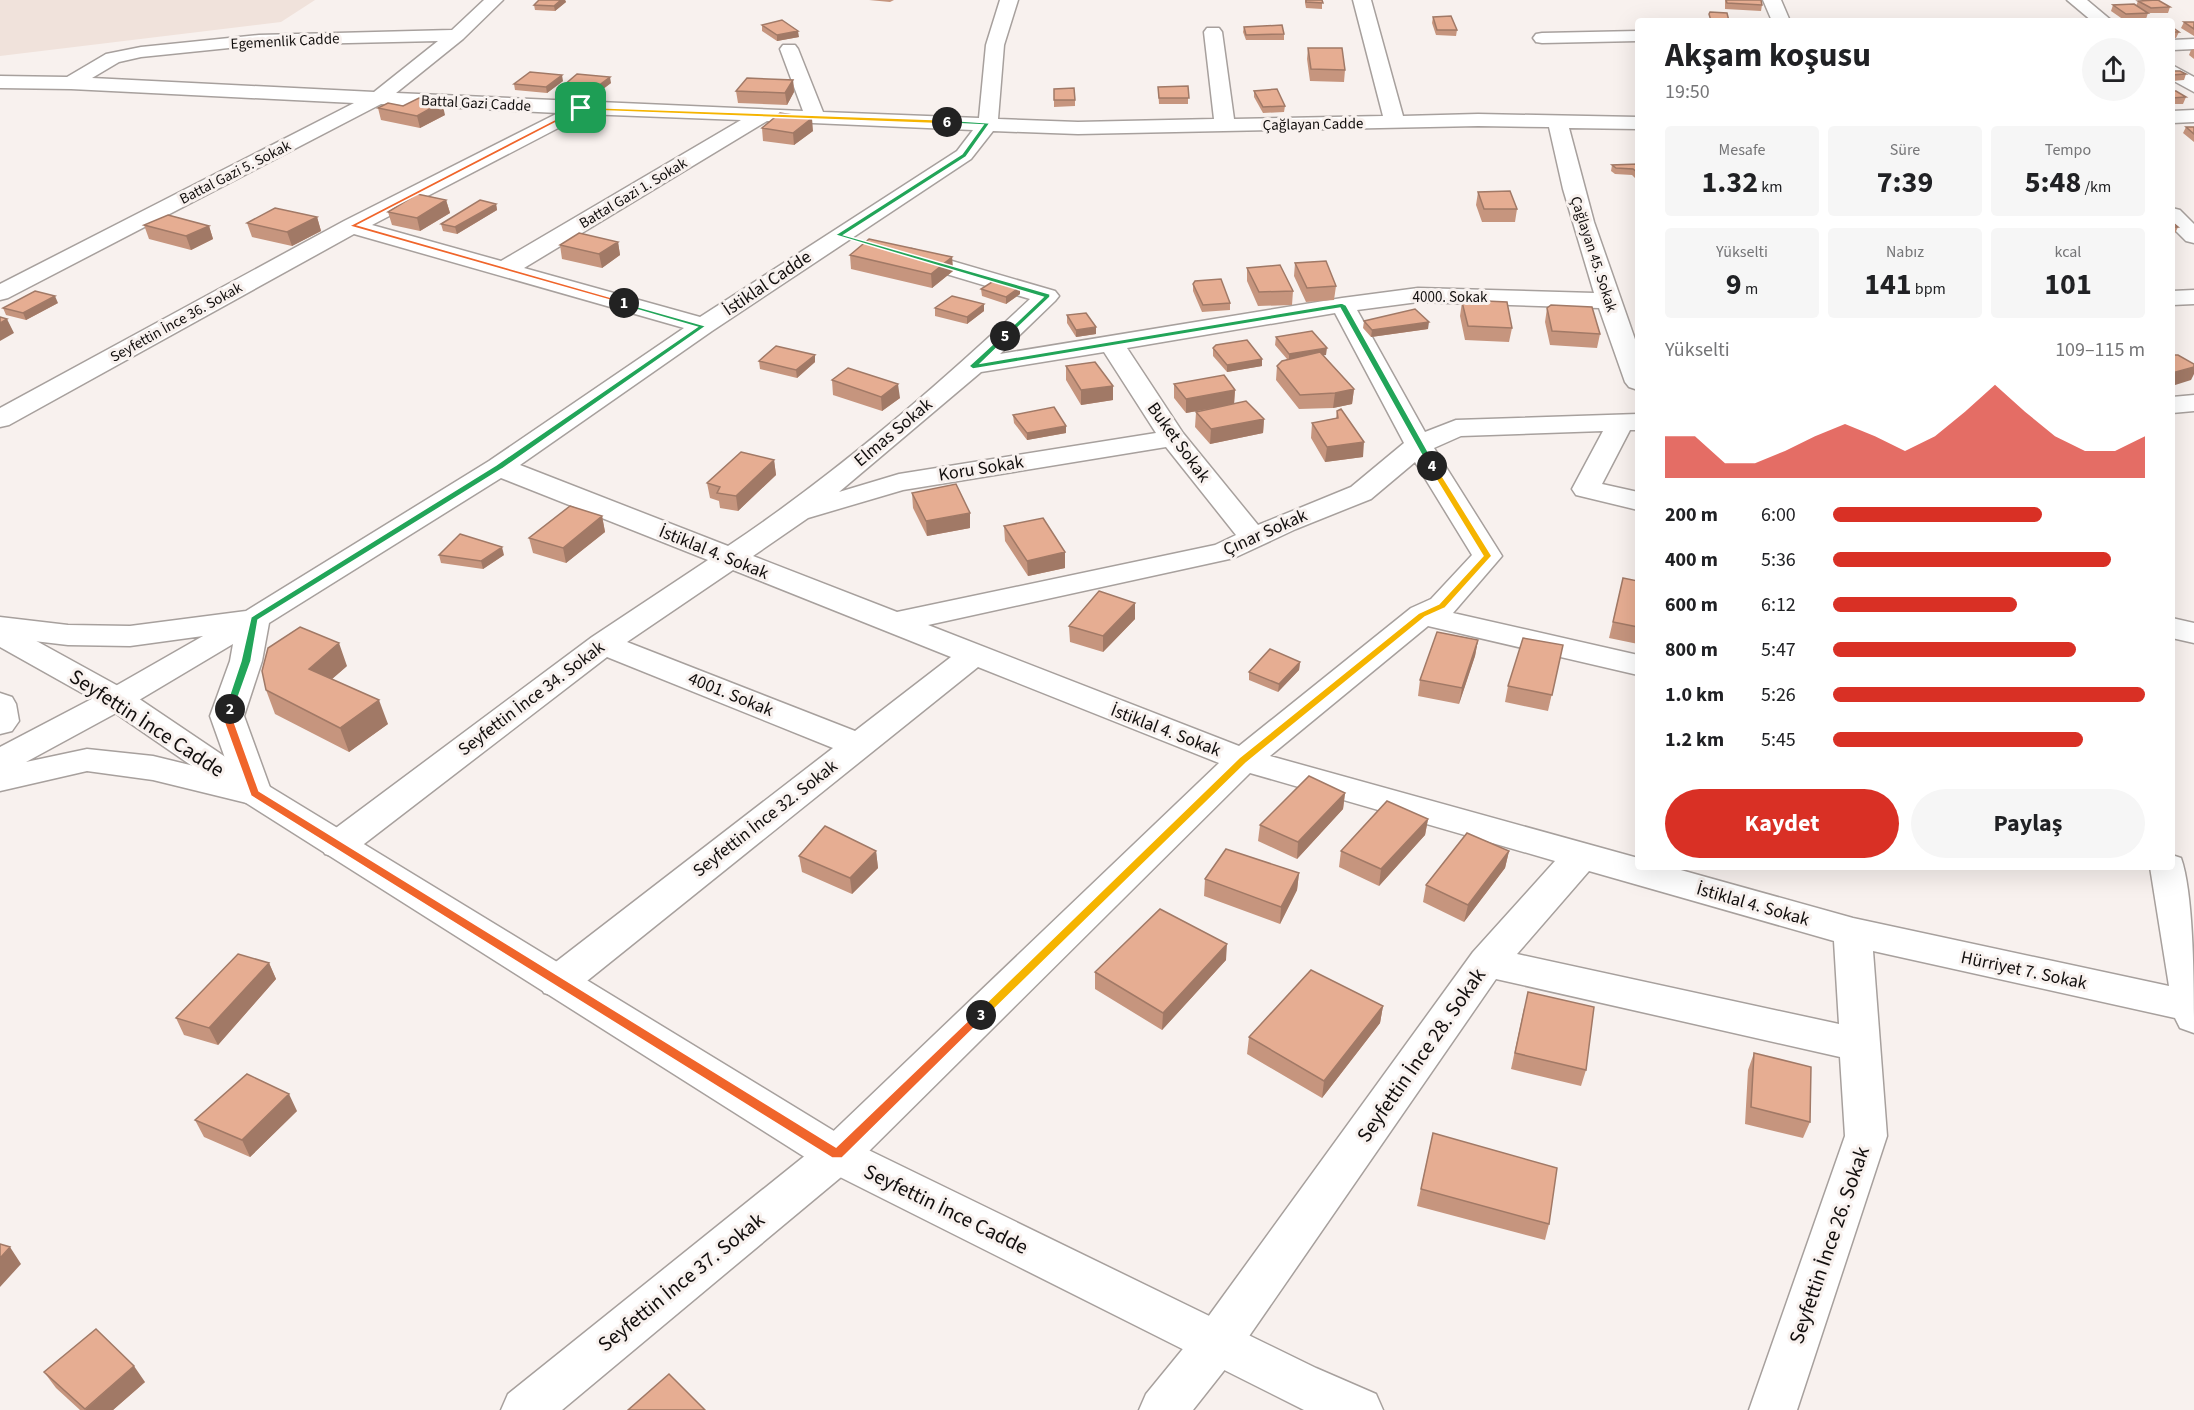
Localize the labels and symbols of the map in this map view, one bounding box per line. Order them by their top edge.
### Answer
street label: Egemenlik Cadde [230,28,340,55]
pin [555,82,606,133]
street label: Battal Gazi Cadde [420,90,532,117]
pin: 6 [932,107,962,137]
street label: Çağlayan Cadde [1262,113,1364,136]
street label: Battal Gazi 5. Sokak [176,135,295,210]
street label: Battal Gazi 1. Sokak [575,153,692,234]
street label: Çağlayan 45. Sokak [1565,194,1622,315]
street label: İstiklal Cadde [718,245,816,322]
street label: Seyfettin İnce 36. Sokak [106,277,247,367]
street label: 4000. Sokak [1413,287,1488,308]
pin: 1 [609,288,639,318]
pin: 5 [990,321,1020,351]
street label: Elmas Sokak [849,392,938,473]
street label: Buket Sokak [1141,397,1216,488]
street label: Koru Sokak [937,449,1025,488]
pin: 4 [1417,451,1447,481]
street label: Çınar Sokak [1219,503,1311,562]
street label: İstiklal 4. Sokak [655,519,772,586]
street label: Seyfettin İnce 34. Sokak [453,635,610,762]
street label: Seyfettin İnce Cadde [64,662,230,784]
street label: 4001. Sokak [684,666,777,723]
pin: 2 [215,694,245,724]
street label: İstiklal 4. Sokak [1107,698,1225,763]
street label: Seyfettin İnce 32. Sokak [688,754,843,883]
street label: İstiklal 4. Sokak [1694,876,1812,933]
street label: Hürriyet 7. Sokak [1959,945,2089,996]
street label: Seyfettin İnce 28. Sokak [1349,961,1493,1148]
pin: 3 [966,1000,996,1030]
street label: Seyfettin İnce 26. Sokak [1781,1142,1877,1348]
street label: Seyfettin İnce Cadde [859,1156,1033,1262]
street label: Seyfettin İnce 37. Sokak [591,1205,771,1359]

